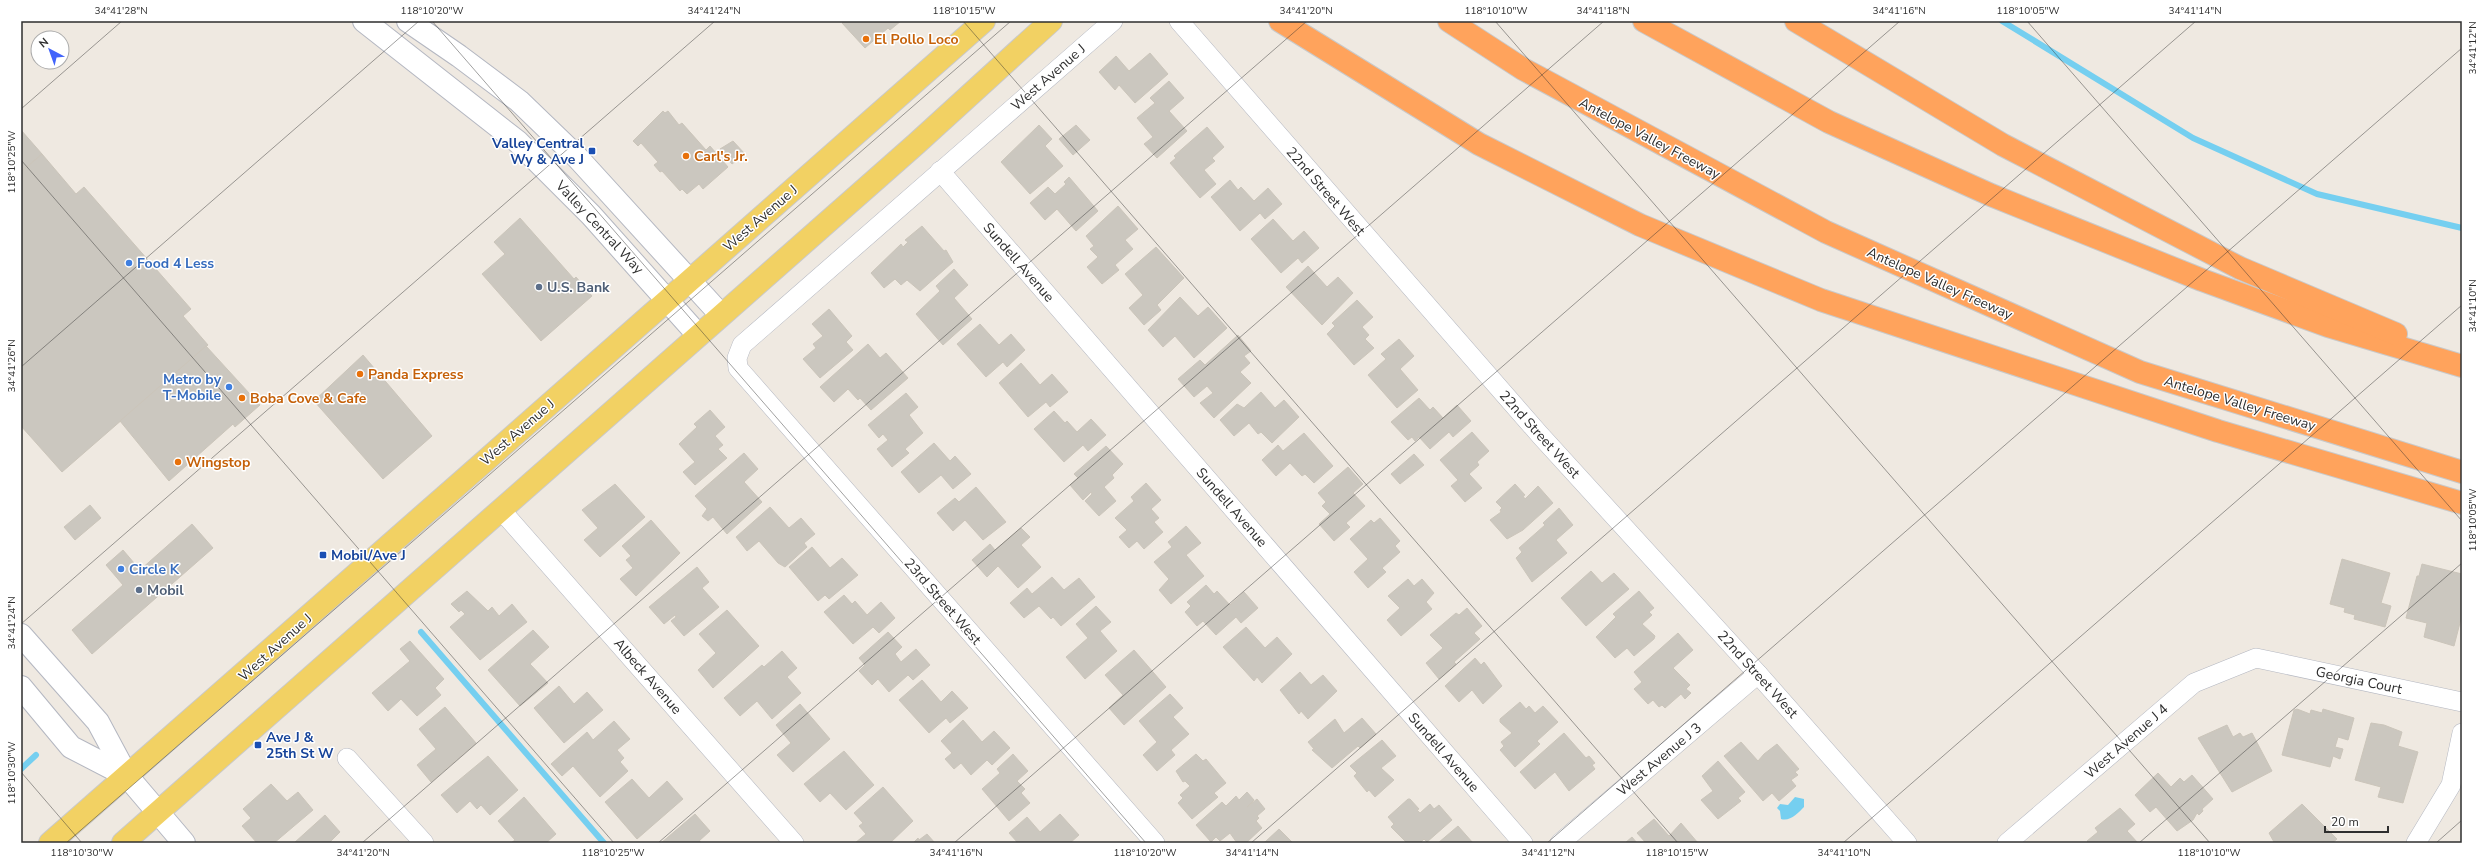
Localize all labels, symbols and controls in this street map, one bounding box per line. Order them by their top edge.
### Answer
text: 34°41'28"N [94,4,148,18]
text: 118°10'20"W [401,4,463,18]
text: 34°41'24"N [687,4,741,18]
text: 118°10'15"W [933,4,995,18]
text: 34°41'20"N [1279,4,1333,18]
text: 118°10'10"W [1465,4,1527,18]
text: 34°41'18"N [1576,4,1630,18]
text: 34°41'16"N [1872,4,1926,18]
text: 118°10'05"W [1997,4,2059,18]
text: 34°41'14"N [2168,4,2222,18]
text: 34°41'12"N [2466,21,2480,75]
north arrow [30,30,70,70]
place label: El Pollo Loco [874,30,959,49]
text: N [36,34,52,51]
marker: El Pollo Loco [861,34,871,44]
street label: West Avenue J [1007,40,1090,115]
street label: Antelope Valley Freeway [1576,93,1724,184]
text: 118°10'25"W [5,131,19,193]
place label: Valley Central Wy & Ave J [491,134,585,169]
street label: 22nd Street West [1282,143,1370,240]
marker: Valley Central Wy & Ave J [587,146,597,156]
place label: Carl's Jr. [694,147,748,166]
marker: Carl's Jr. [681,151,691,161]
street label: Valley Central Way [551,176,648,279]
street label: West Avenue J [719,181,802,256]
street label: Sundell Avenue [979,219,1058,306]
street label: Antelope Valley Freeway [1864,243,2016,325]
place label: Food 4 Less [137,254,214,273]
marker: Food 4 Less [124,258,134,268]
place label: U.S. Bank [547,278,610,297]
text: 34°41'10"N [2466,279,2480,333]
marker: U.S. Bank [534,282,544,292]
text: 34°41'26"N [5,339,19,393]
place label: Panda Express [368,365,464,384]
marker: Panda Express [355,369,365,379]
place label: Metro by T-Mobile [163,370,222,405]
street label: Antelope Valley Freeway [2162,371,2319,436]
marker: Metro by T-Mobile [224,382,234,392]
street label: 22nd Street West [1495,386,1584,482]
place label: Boba Cove & Cafe [250,389,367,408]
marker: Boba Cove & Cafe [237,393,247,403]
street label: West Avenue J [476,395,559,470]
place label: Wingstop [186,453,250,472]
marker: Wingstop [173,457,183,467]
street label: Sundell Avenue [1192,464,1271,551]
text: 118°10'05"W [2466,489,2480,551]
place label: Mobil/Ave J [331,546,406,565]
marker: Mobil/Ave J [318,550,328,560]
street label: 23rd Street West [900,554,986,649]
place label: Circle K [129,560,180,579]
marker: Circle K [116,564,126,574]
place label: Mobil [147,581,184,600]
marker: Mobil [134,585,144,595]
text: 34°41'24"N [5,596,19,650]
street label: West Avenue J [234,609,316,686]
street label: 22nd Street West [1713,626,1802,722]
street label: Albeck Avenue [609,634,686,718]
street label: Georgia Court [2314,662,2404,699]
street label: West Avenue J 4 [2080,700,2172,783]
street label: Sundell Avenue [1404,709,1483,796]
street label: West Avenue J 3 [1613,718,1706,800]
place label: Ave J & 25th St W [266,728,334,763]
marker: Ave J & 25th St W [253,740,263,750]
text: 118°10'30"W [5,742,19,804]
scale bar [2325,808,2388,834]
text: 20 m [2331,814,2359,830]
text: 118°10'30"W [51,846,113,860]
text: 34°41'20"N [336,846,390,860]
text: 118°10'25"W [582,846,644,860]
text: 34°41'16"N [929,846,983,860]
text: 118°10'20"W [1114,846,1176,860]
text: 34°41'14"N [1225,846,1279,860]
text: 34°41'12"N [1521,846,1575,860]
text: 118°10'15"W [1646,846,1708,860]
text: 34°41'10"N [1817,846,1871,860]
text: 118°10'10"W [2178,846,2240,860]

